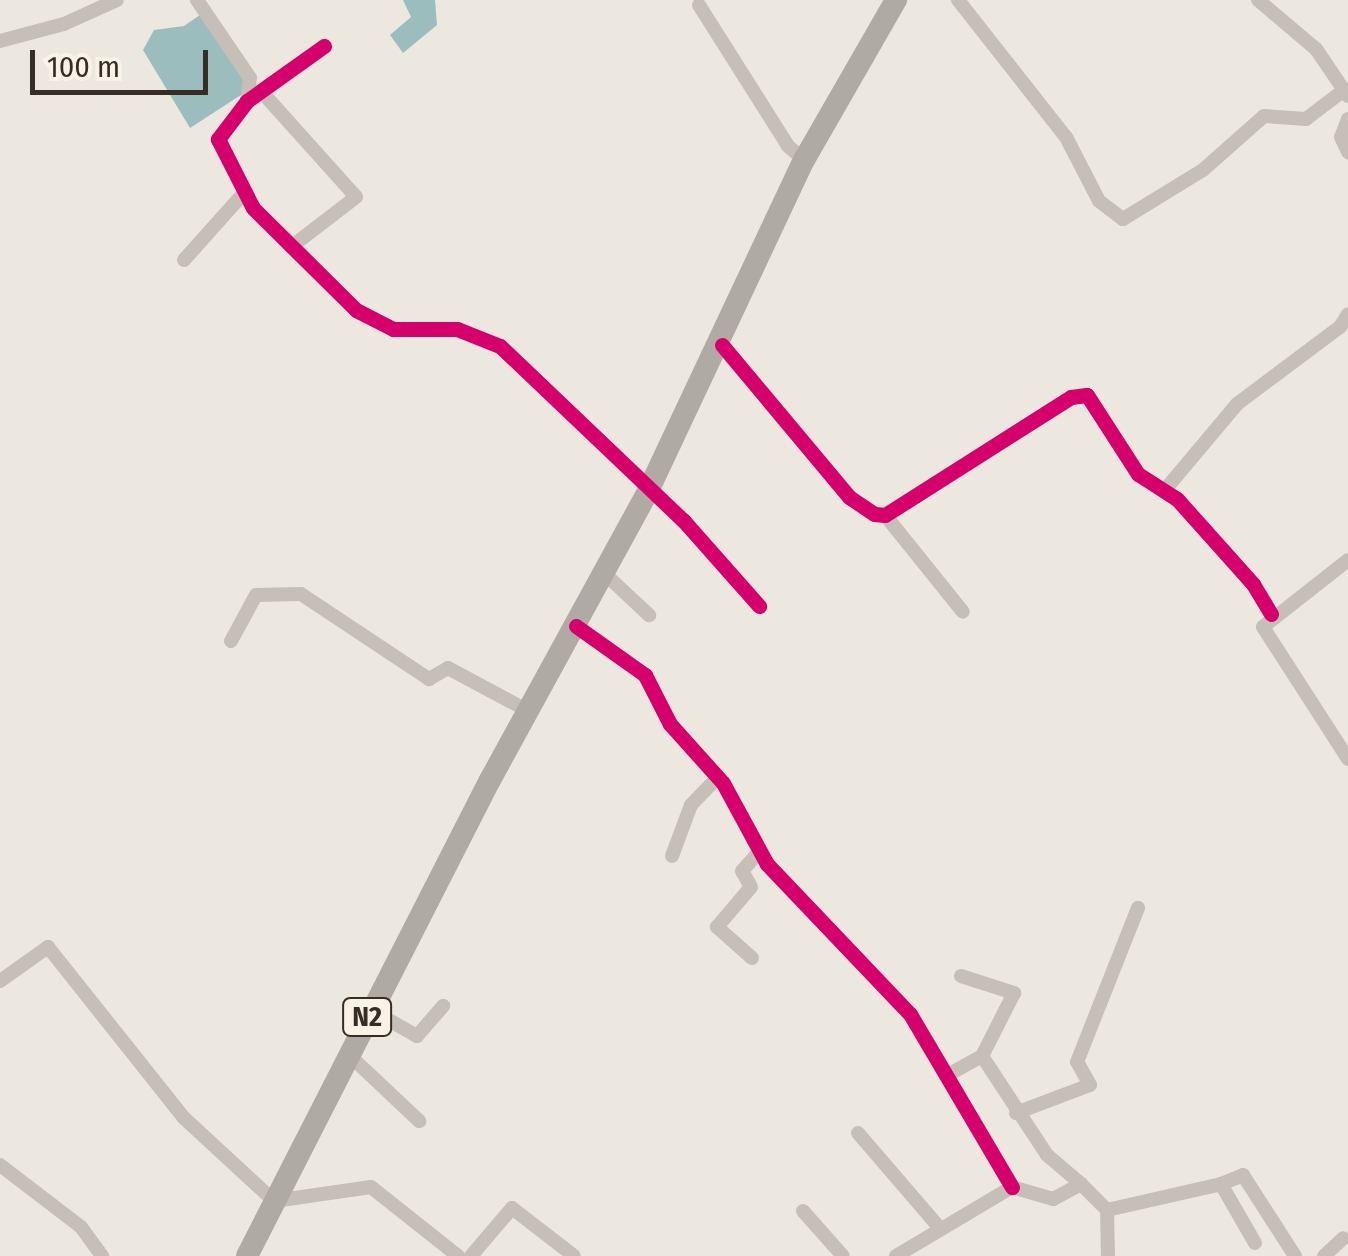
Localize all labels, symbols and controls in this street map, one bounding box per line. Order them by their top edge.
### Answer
scale bar [35,30,212,92]
text: 100 m [47,49,120,85]
road number: N2 [342,994,392,1040]

